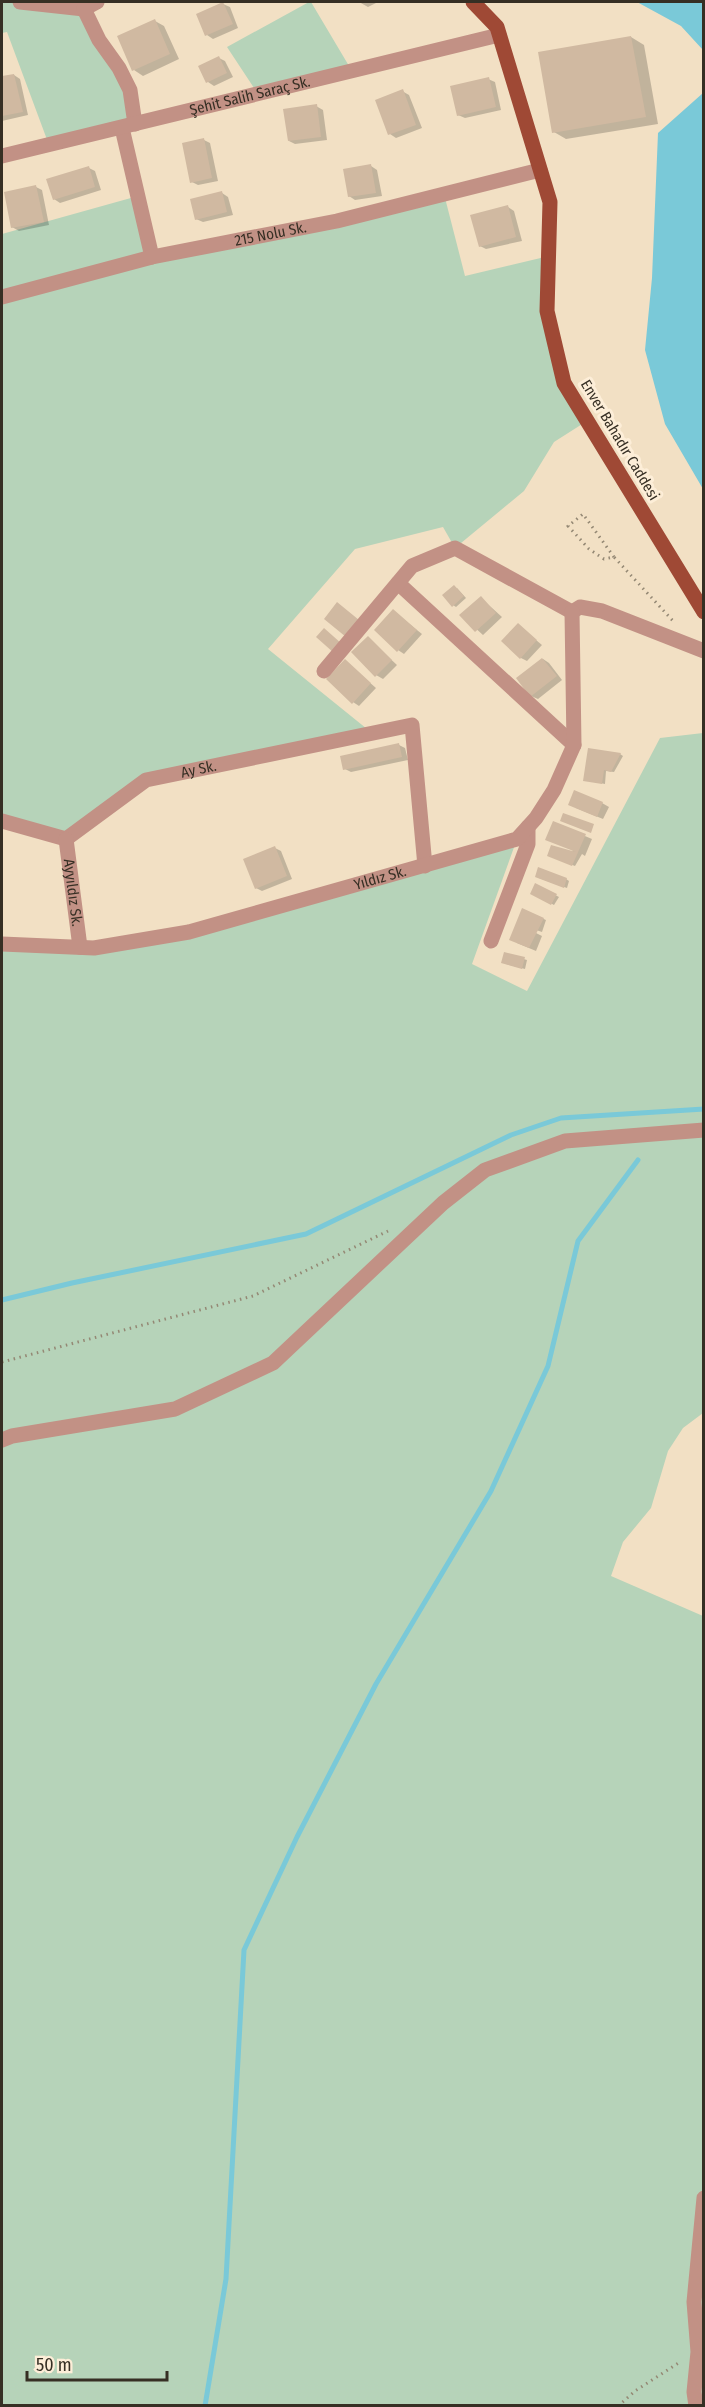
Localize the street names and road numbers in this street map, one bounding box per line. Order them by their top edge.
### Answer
street label: Şehit Salih Saraç Sk. [188,72,312,119]
street label: 215 Nolu Sk. [233,218,308,250]
street label: Enver Bahadır Caddesi [577,376,663,504]
street label: Ay Sk. [179,757,218,782]
street label: Ayyıldız Sk. [60,858,86,927]
street label: Yıldız Sk. [352,862,408,894]

